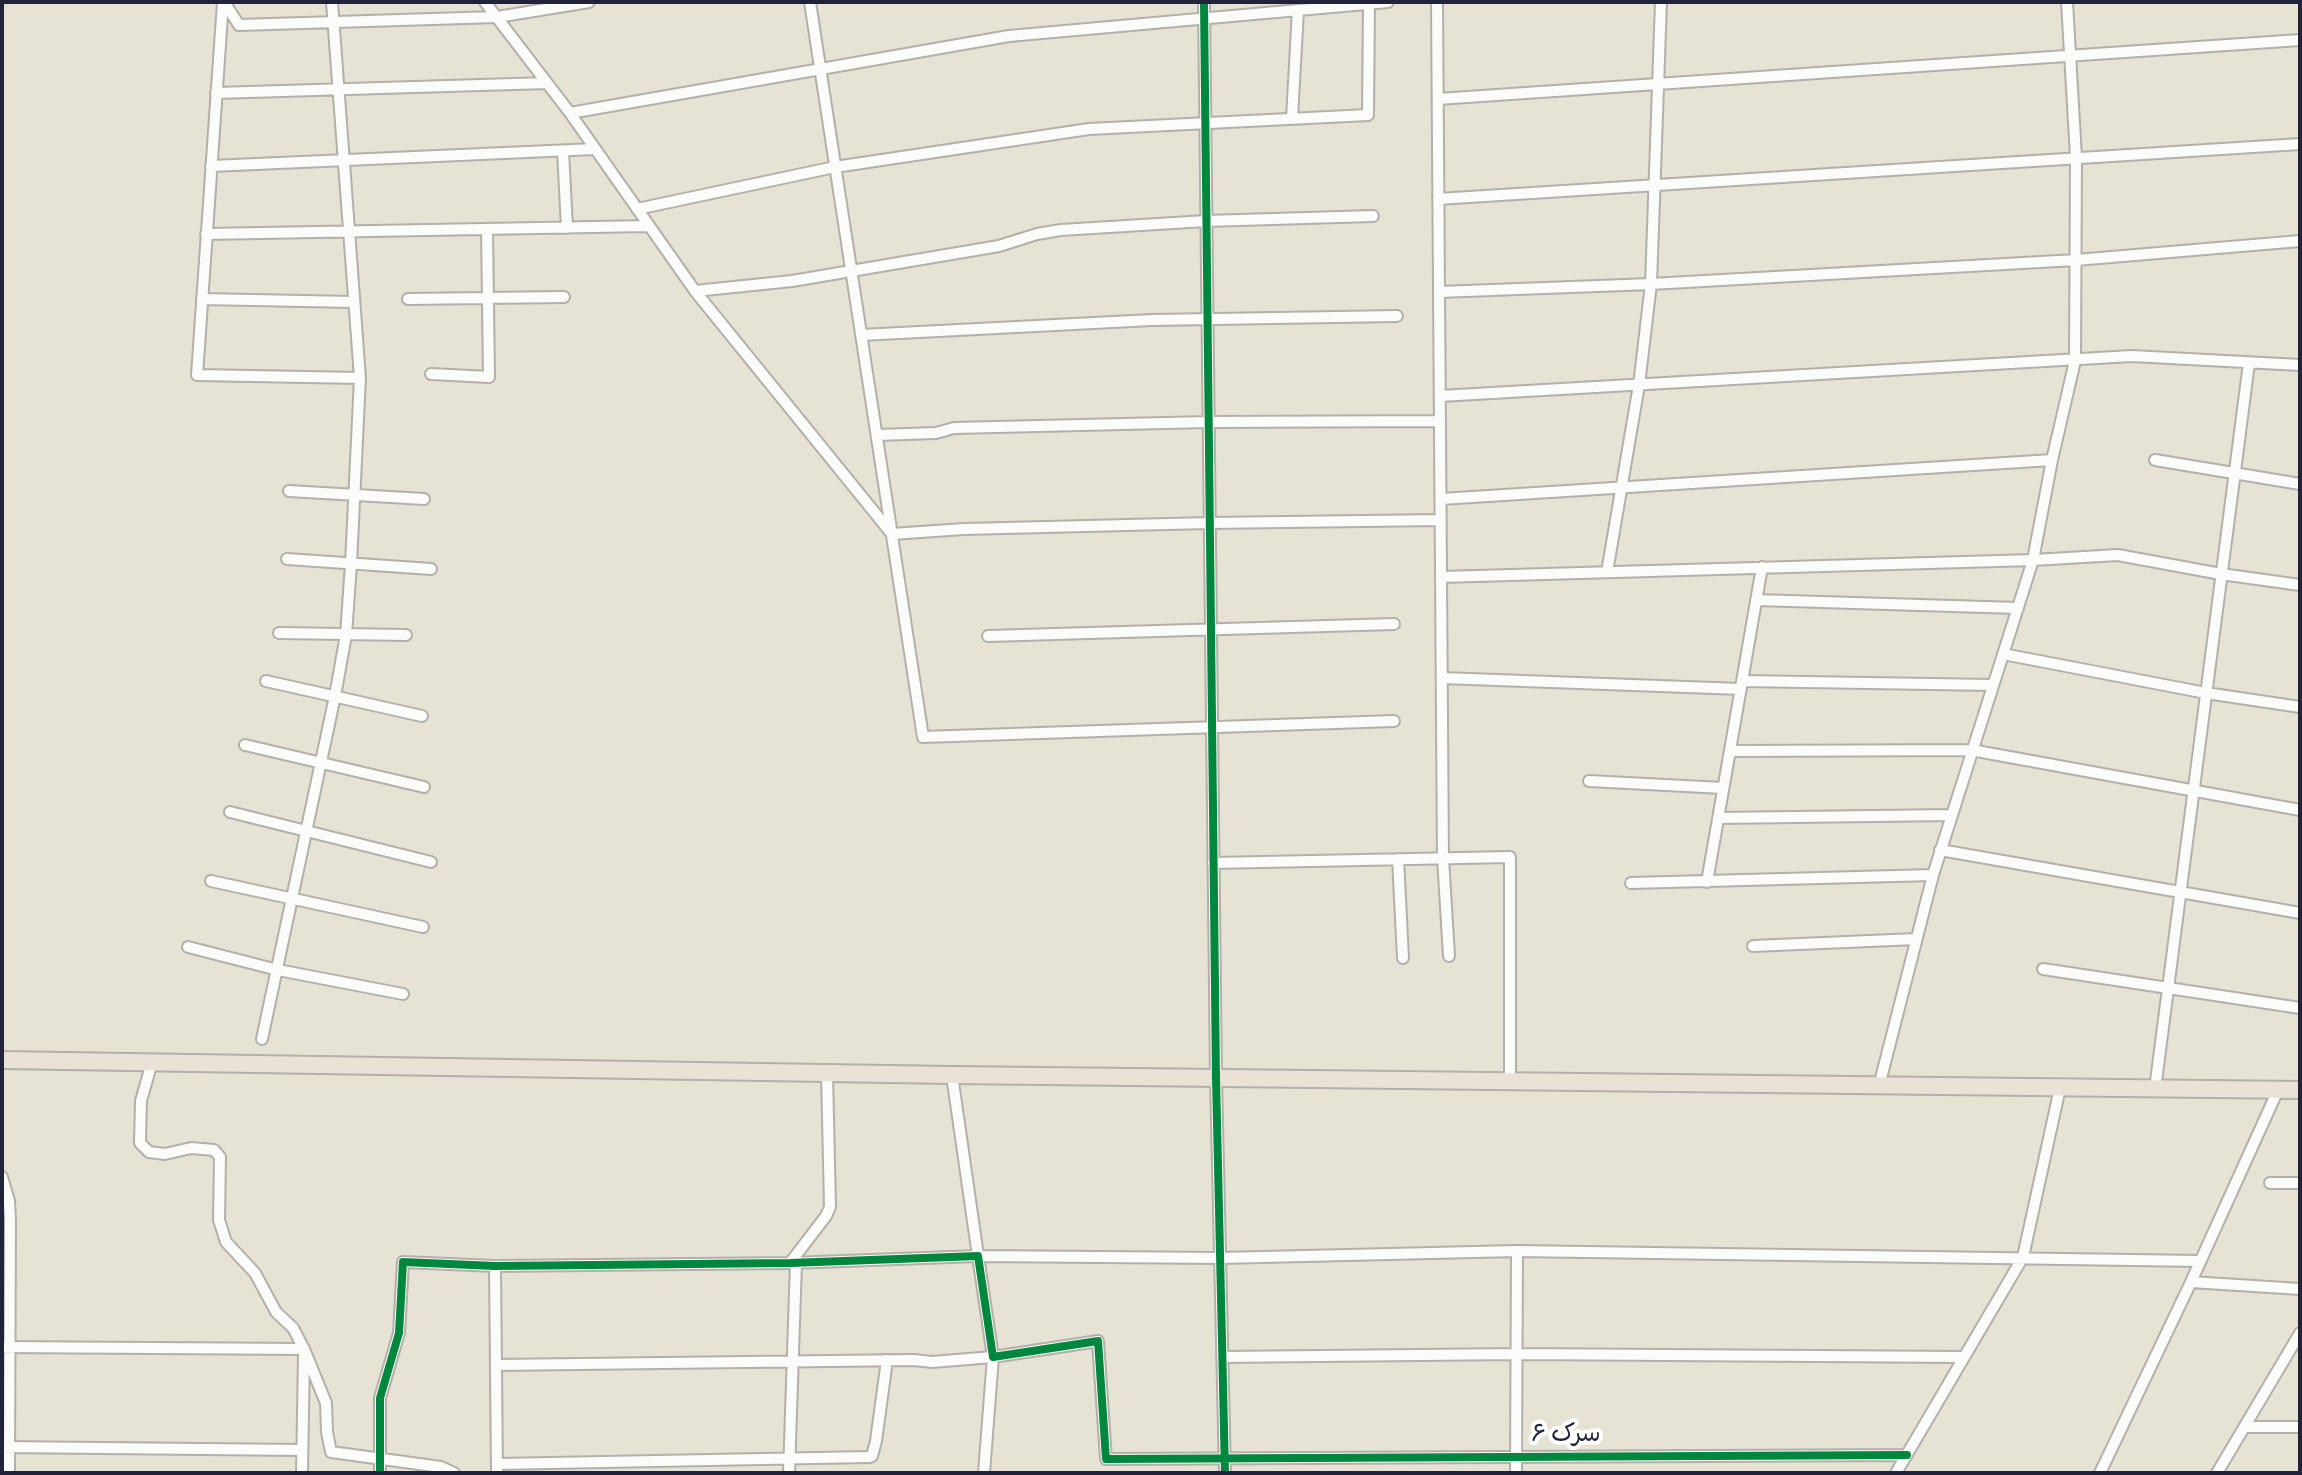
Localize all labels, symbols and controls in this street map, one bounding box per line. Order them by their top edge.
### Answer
street label: سرک ۶ [1531,1421,1601,1449]

